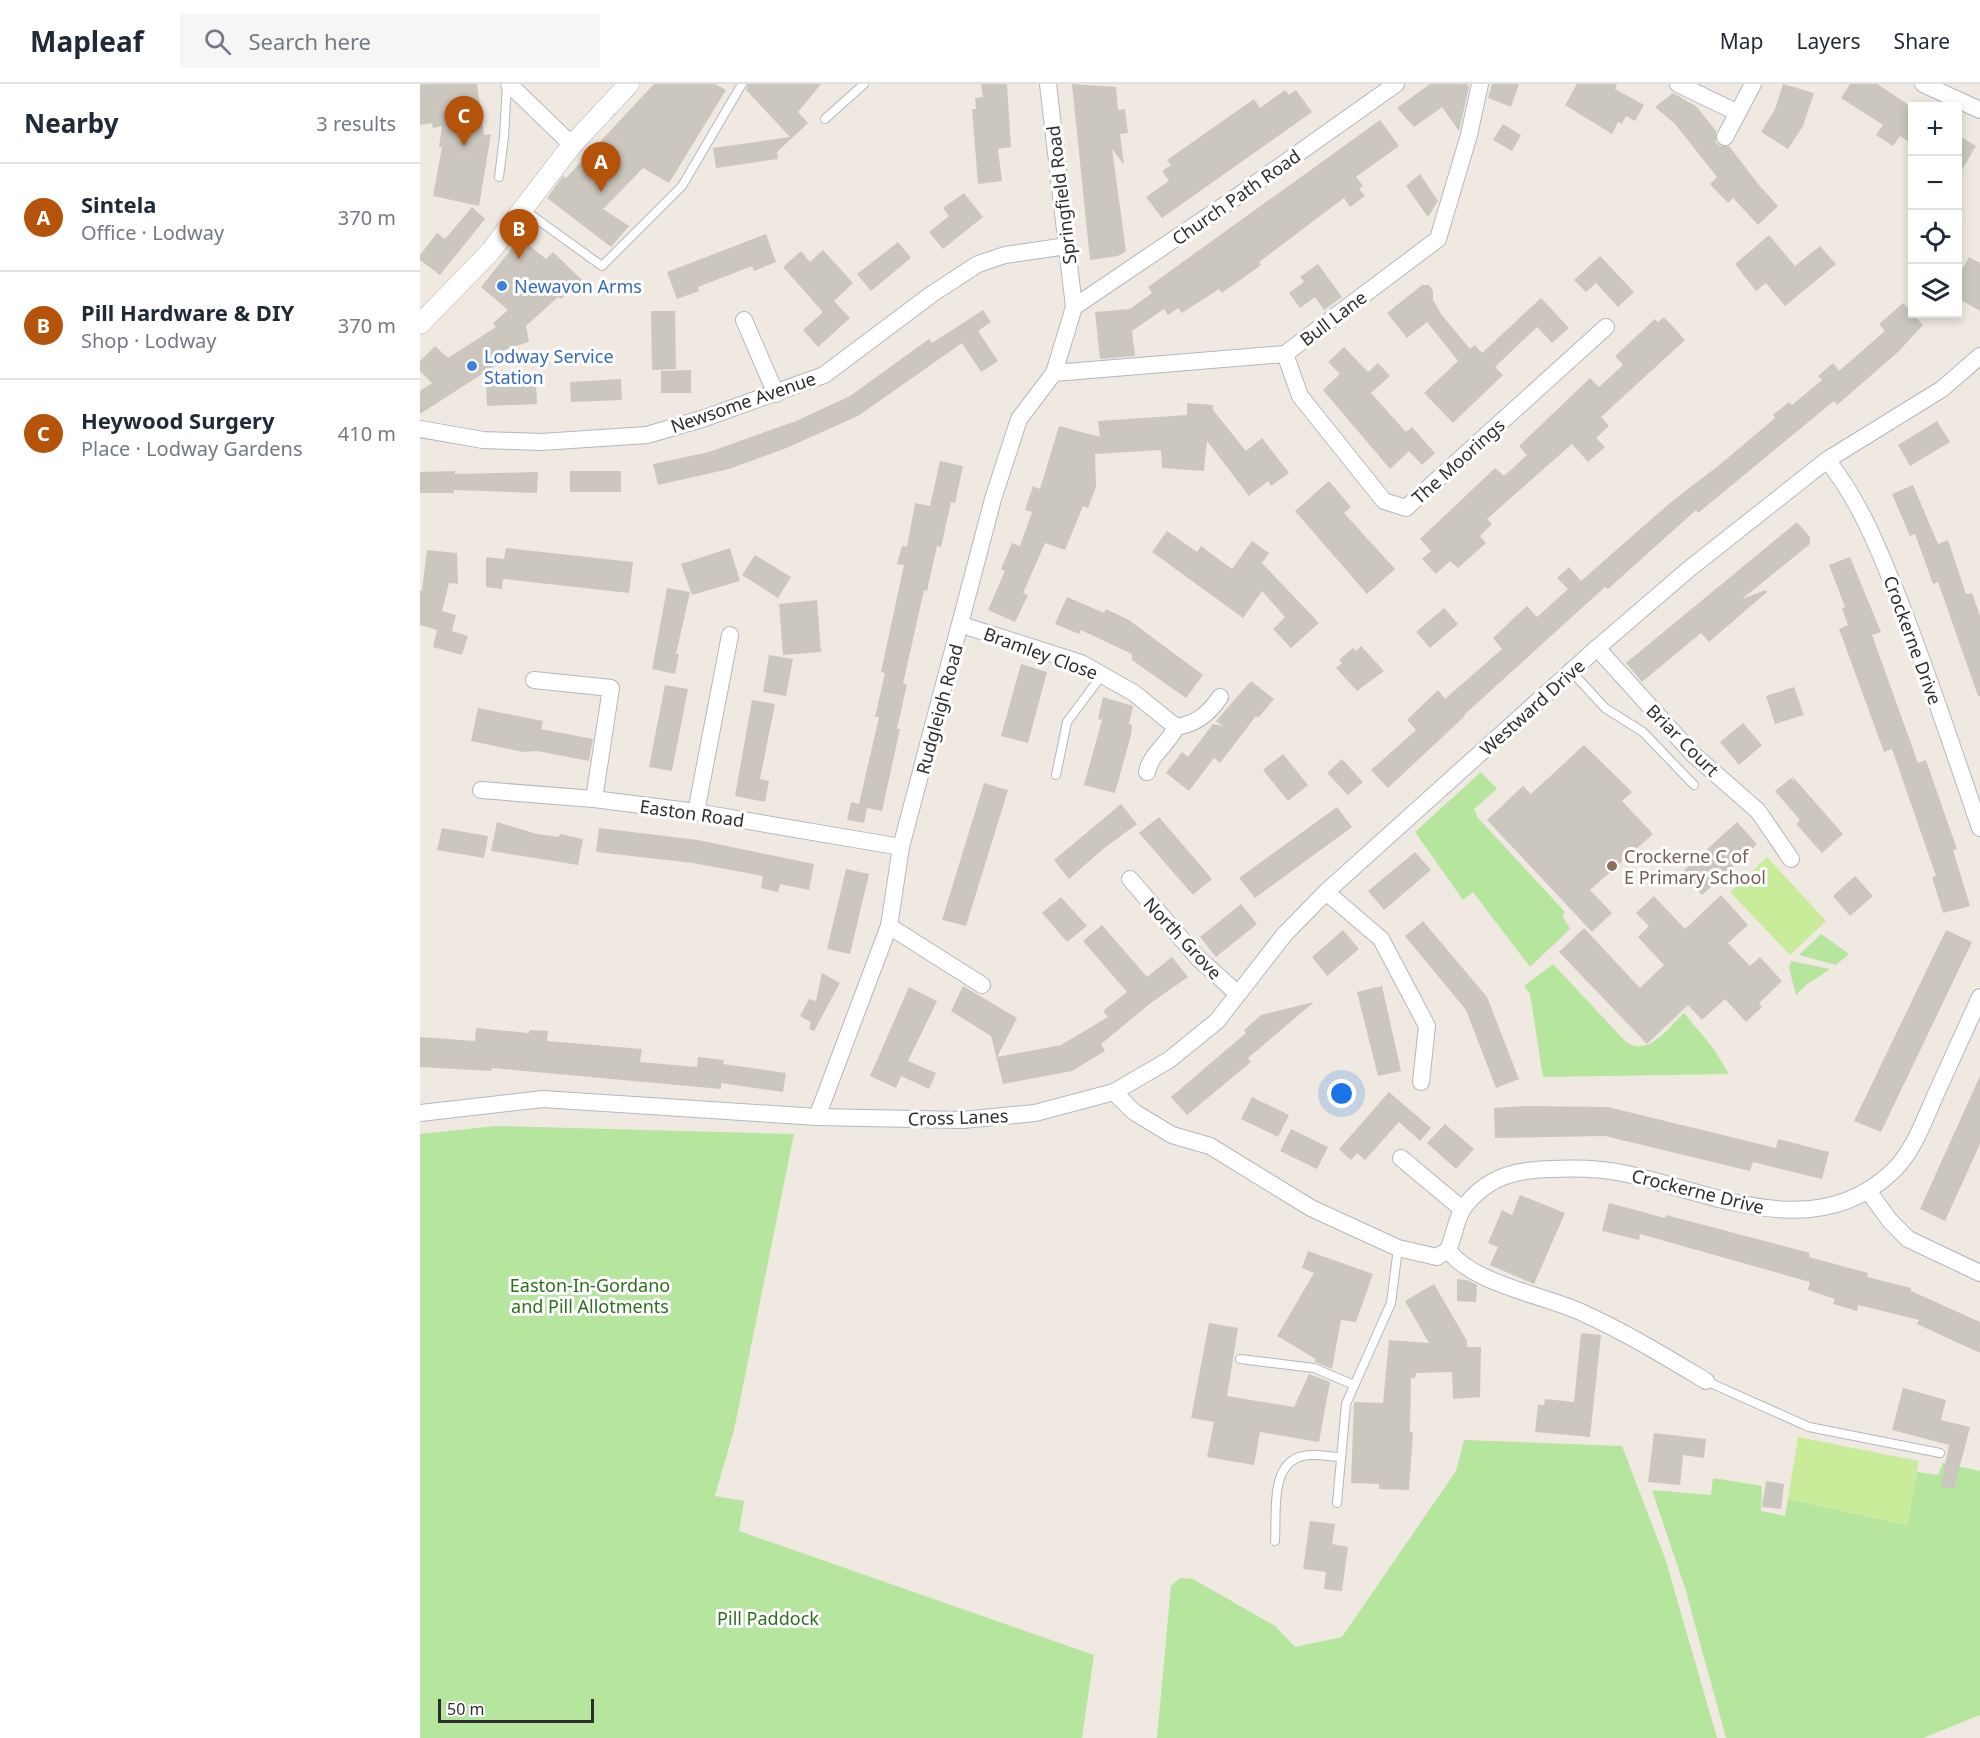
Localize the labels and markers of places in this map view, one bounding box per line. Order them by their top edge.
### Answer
pin: C [444,97,483,146]
pin: A [582,142,621,192]
pin: B [500,210,538,259]
place label: Newavon Arms [514,274,642,298]
marker: Newavon Arms [495,279,509,293]
place label: Lodway Service Station [484,344,614,389]
marker: Lodway Service Station [465,359,479,373]
place label: Crockerne C of E Primary School [1624,844,1766,889]
marker: Crockerne C of E Primary School [1605,859,1619,873]

